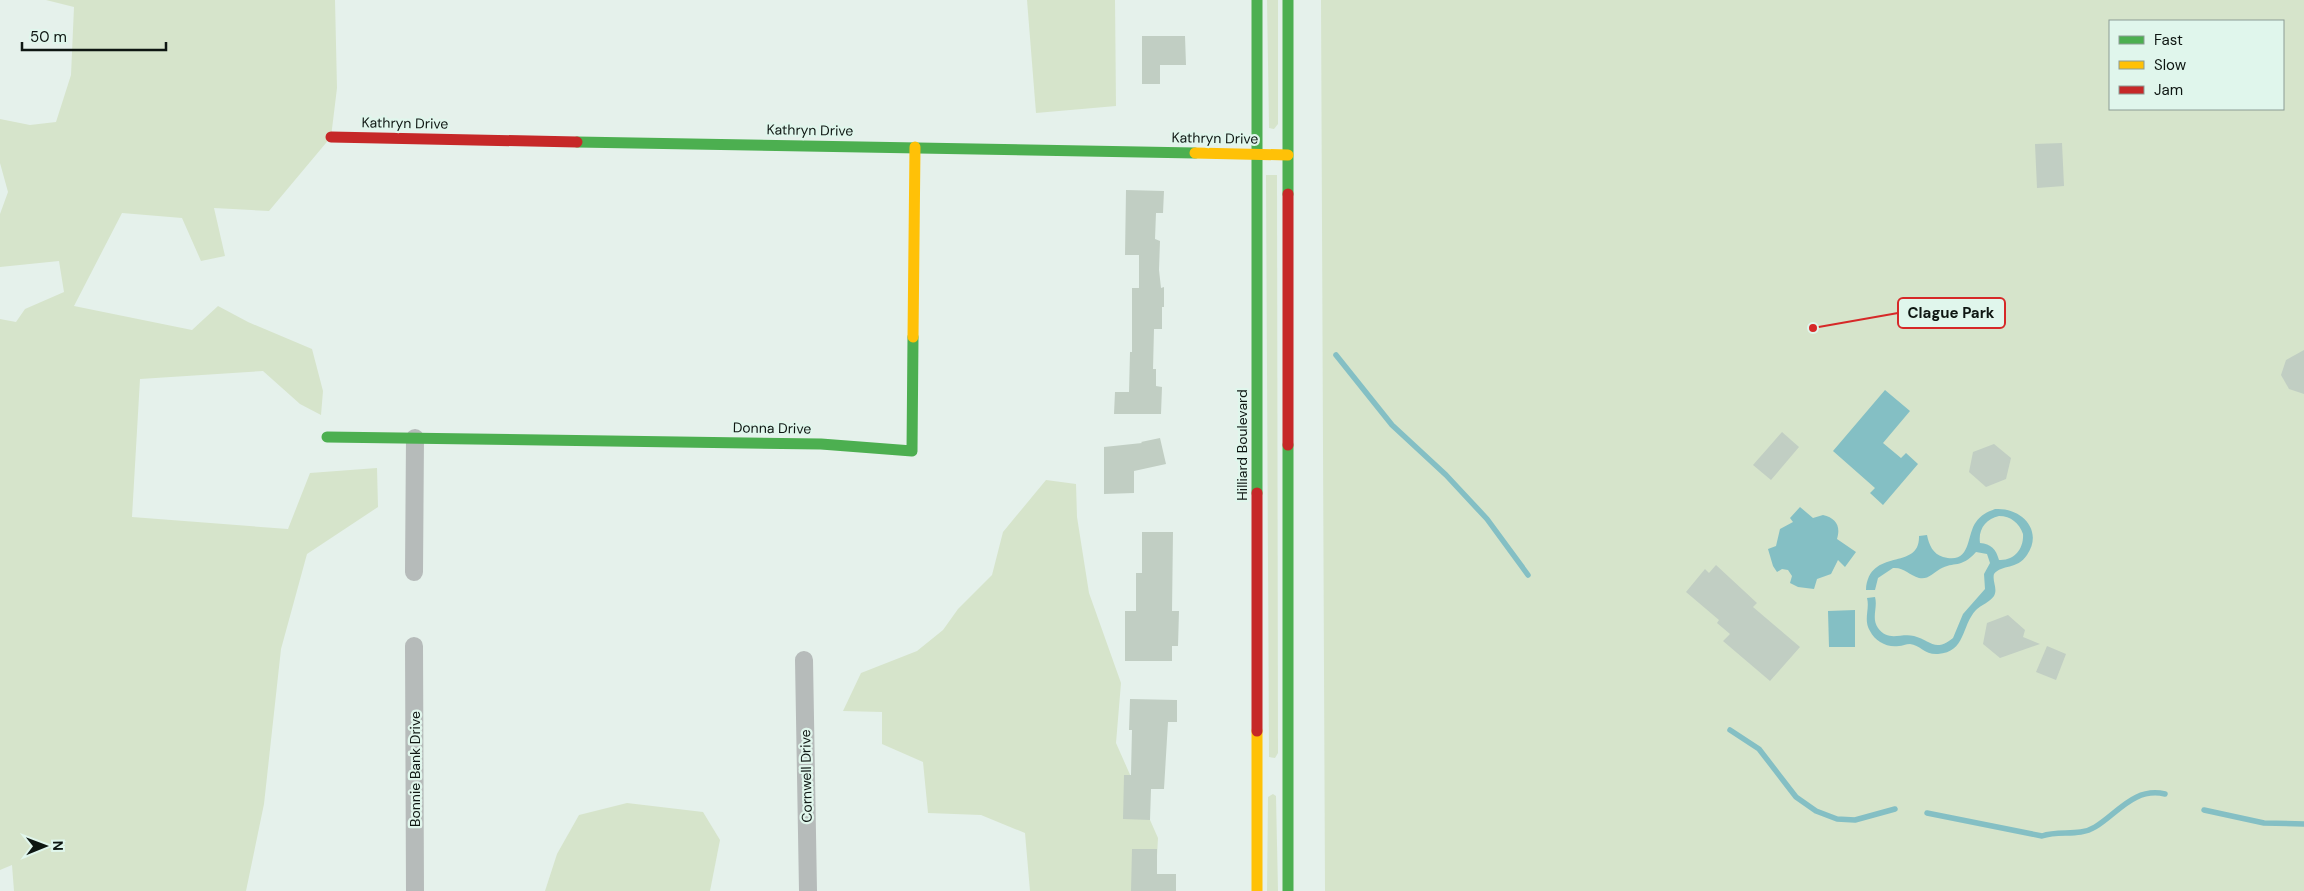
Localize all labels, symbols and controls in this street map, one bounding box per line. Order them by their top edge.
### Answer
scale bar [22,20,166,52]
legend [2109,20,2284,110]
text: 50 m [30,27,67,47]
text: Fast [2154,30,2183,50]
text: Slow [2154,55,2187,75]
text: Jam [2154,80,2183,100]
street label: Kathryn Drive [361,113,449,133]
street label: Kathryn Drive [766,120,854,140]
street label: Kathryn Drive [1171,128,1259,148]
callout: Clague Park [1898,298,2005,328]
text: Clague Park [1908,303,1995,323]
street label: Hilliard Boulevard [1233,389,1251,501]
street label: Donna Drive [733,418,811,438]
street label: Bonnie Bank Drive [406,711,424,827]
street label: Cornwell Drive [796,729,816,823]
north arrow [20,821,70,871]
text: N [49,841,67,851]

